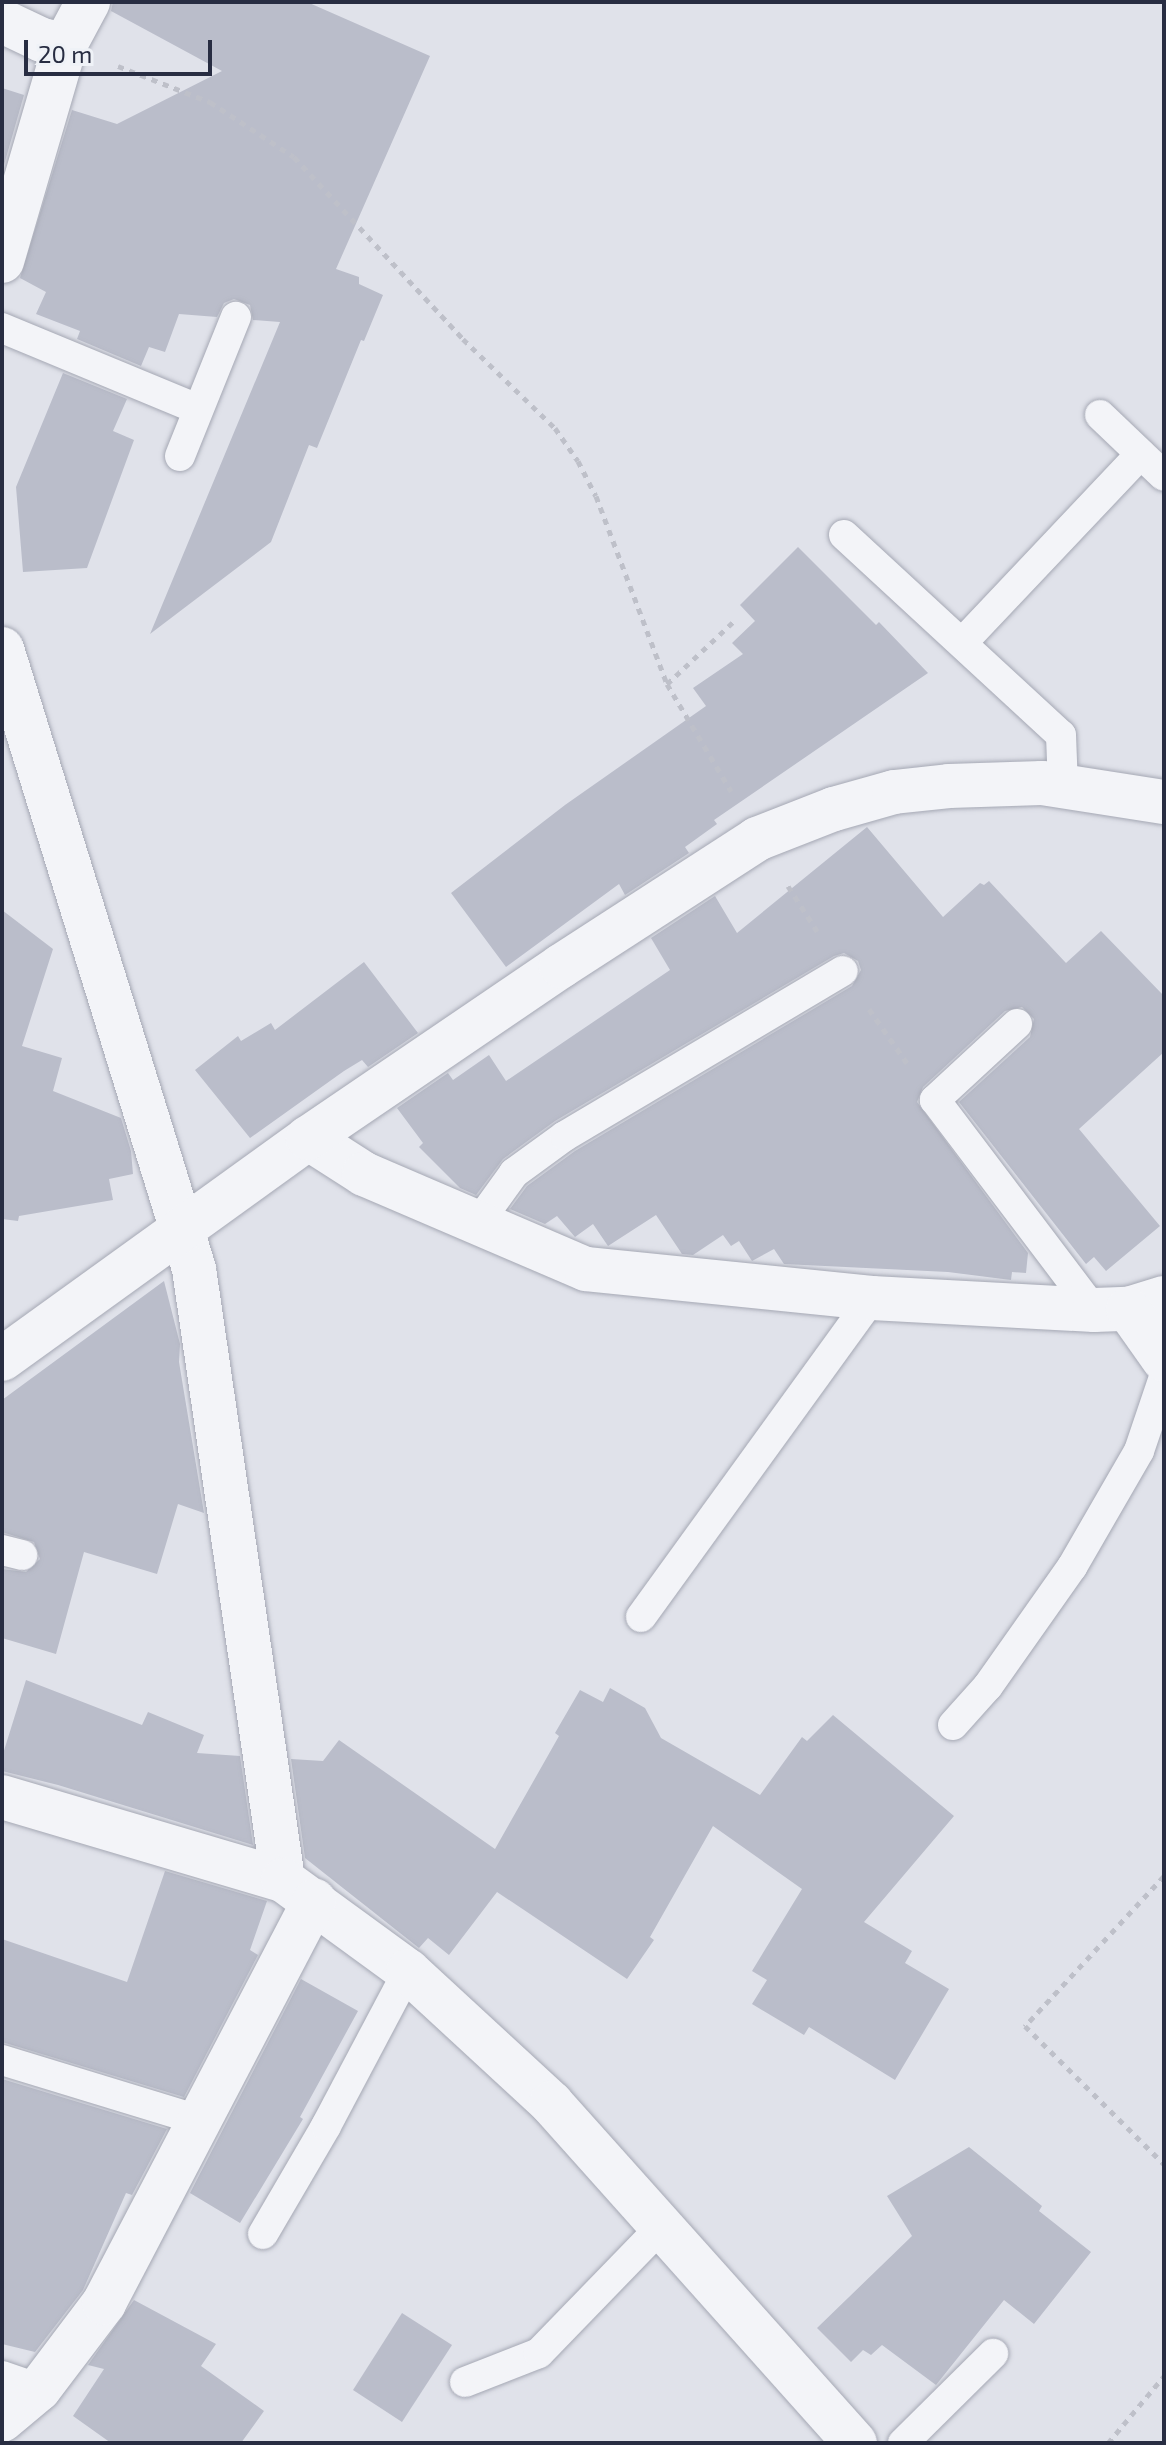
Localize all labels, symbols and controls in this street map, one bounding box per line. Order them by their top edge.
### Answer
scale bar [28,24,216,74]
text: 20 m [38,39,92,68]

